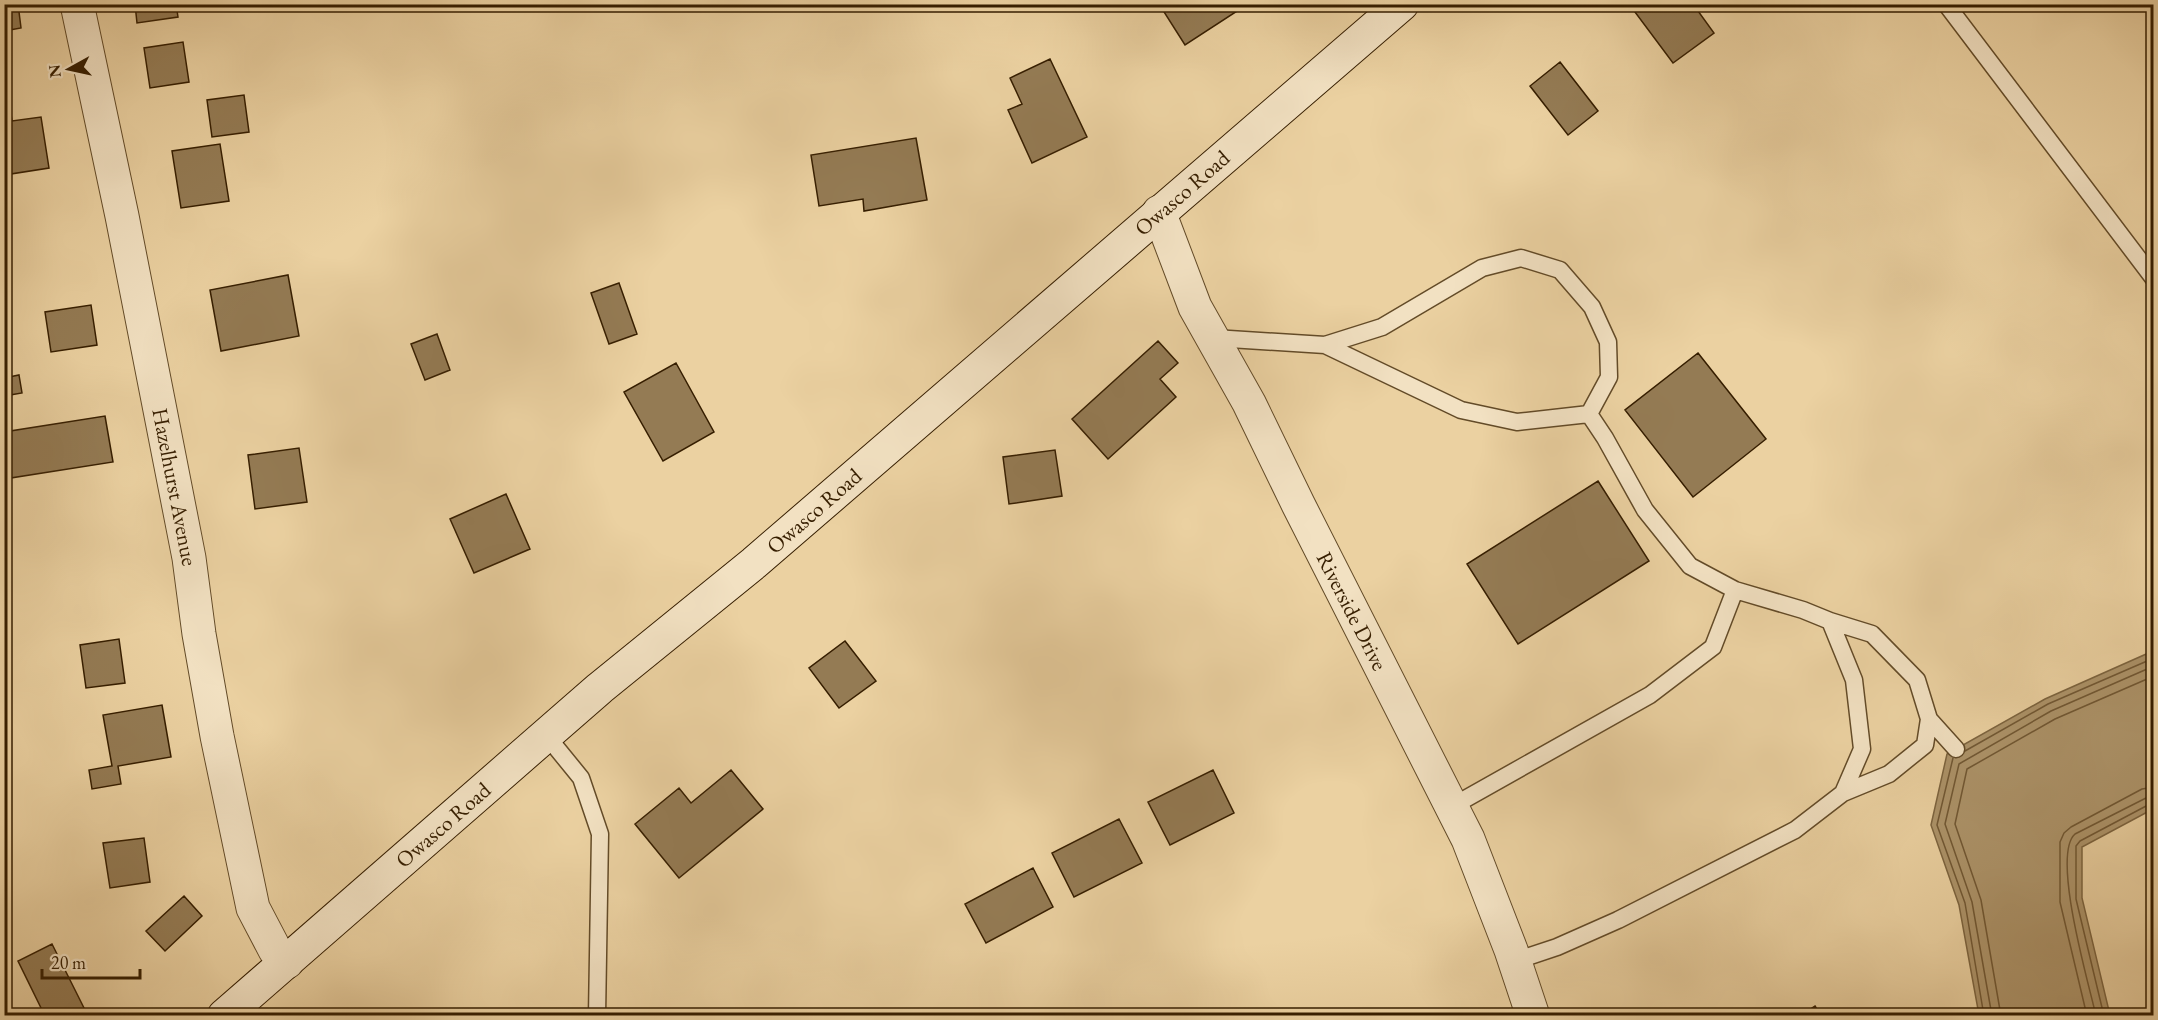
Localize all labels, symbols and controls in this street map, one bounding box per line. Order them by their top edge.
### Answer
north arrow [39,39,99,99]
text: N [43,63,66,79]
street label: Owasco Road [1128,143,1236,242]
street label: Hazelhurst Avenue [145,406,205,569]
street label: Owasco Road [760,461,868,560]
street label: Riverside Drive [1310,547,1395,676]
street label: Owasco Road [389,775,497,874]
scale bar [42,942,140,980]
text: 20 m [51,951,86,974]

